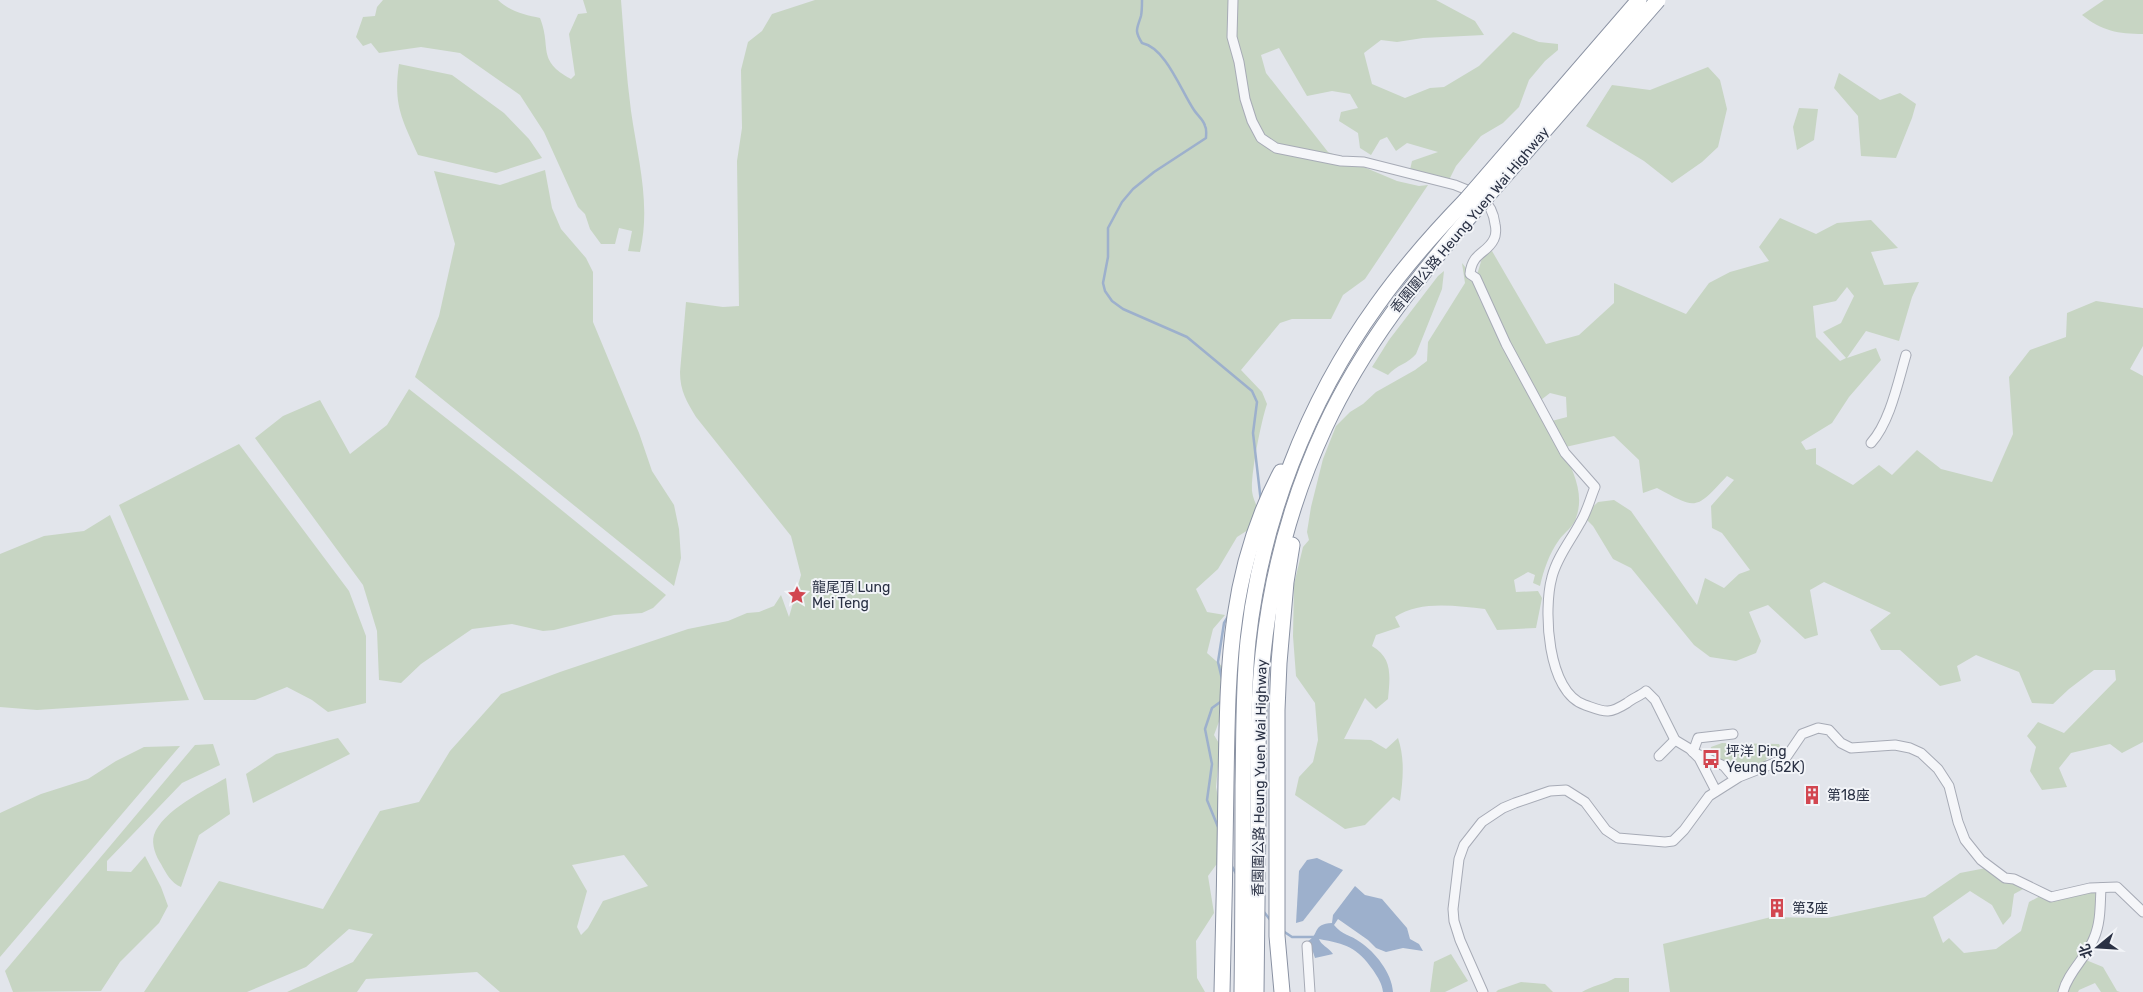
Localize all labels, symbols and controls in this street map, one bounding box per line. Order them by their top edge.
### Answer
street label: 香園圍公路 Heung Yuen Wai Highway [1387,123,1553,316]
place label: 龍尾頂 Lung Mei Teng [812,579,890,612]
place icon: 龍尾頂 Lung Mei Teng [786,584,808,606]
street label: 香園圍公路 Heung Yuen Wai Highway [1249,659,1271,897]
place label: 坪洋 Ping Yeung (52K) [1726,743,1805,776]
bus stop icon: 坪洋 Ping Yeung (52K) [1700,748,1722,770]
building icon: 第18座 [1801,784,1823,806]
place label: 第18座 [1827,787,1870,804]
building icon: 第3座 [1766,897,1788,919]
place label: 第3座 [1792,900,1828,917]
north arrow [2073,922,2123,972]
text: 北 [2076,942,2096,960]

